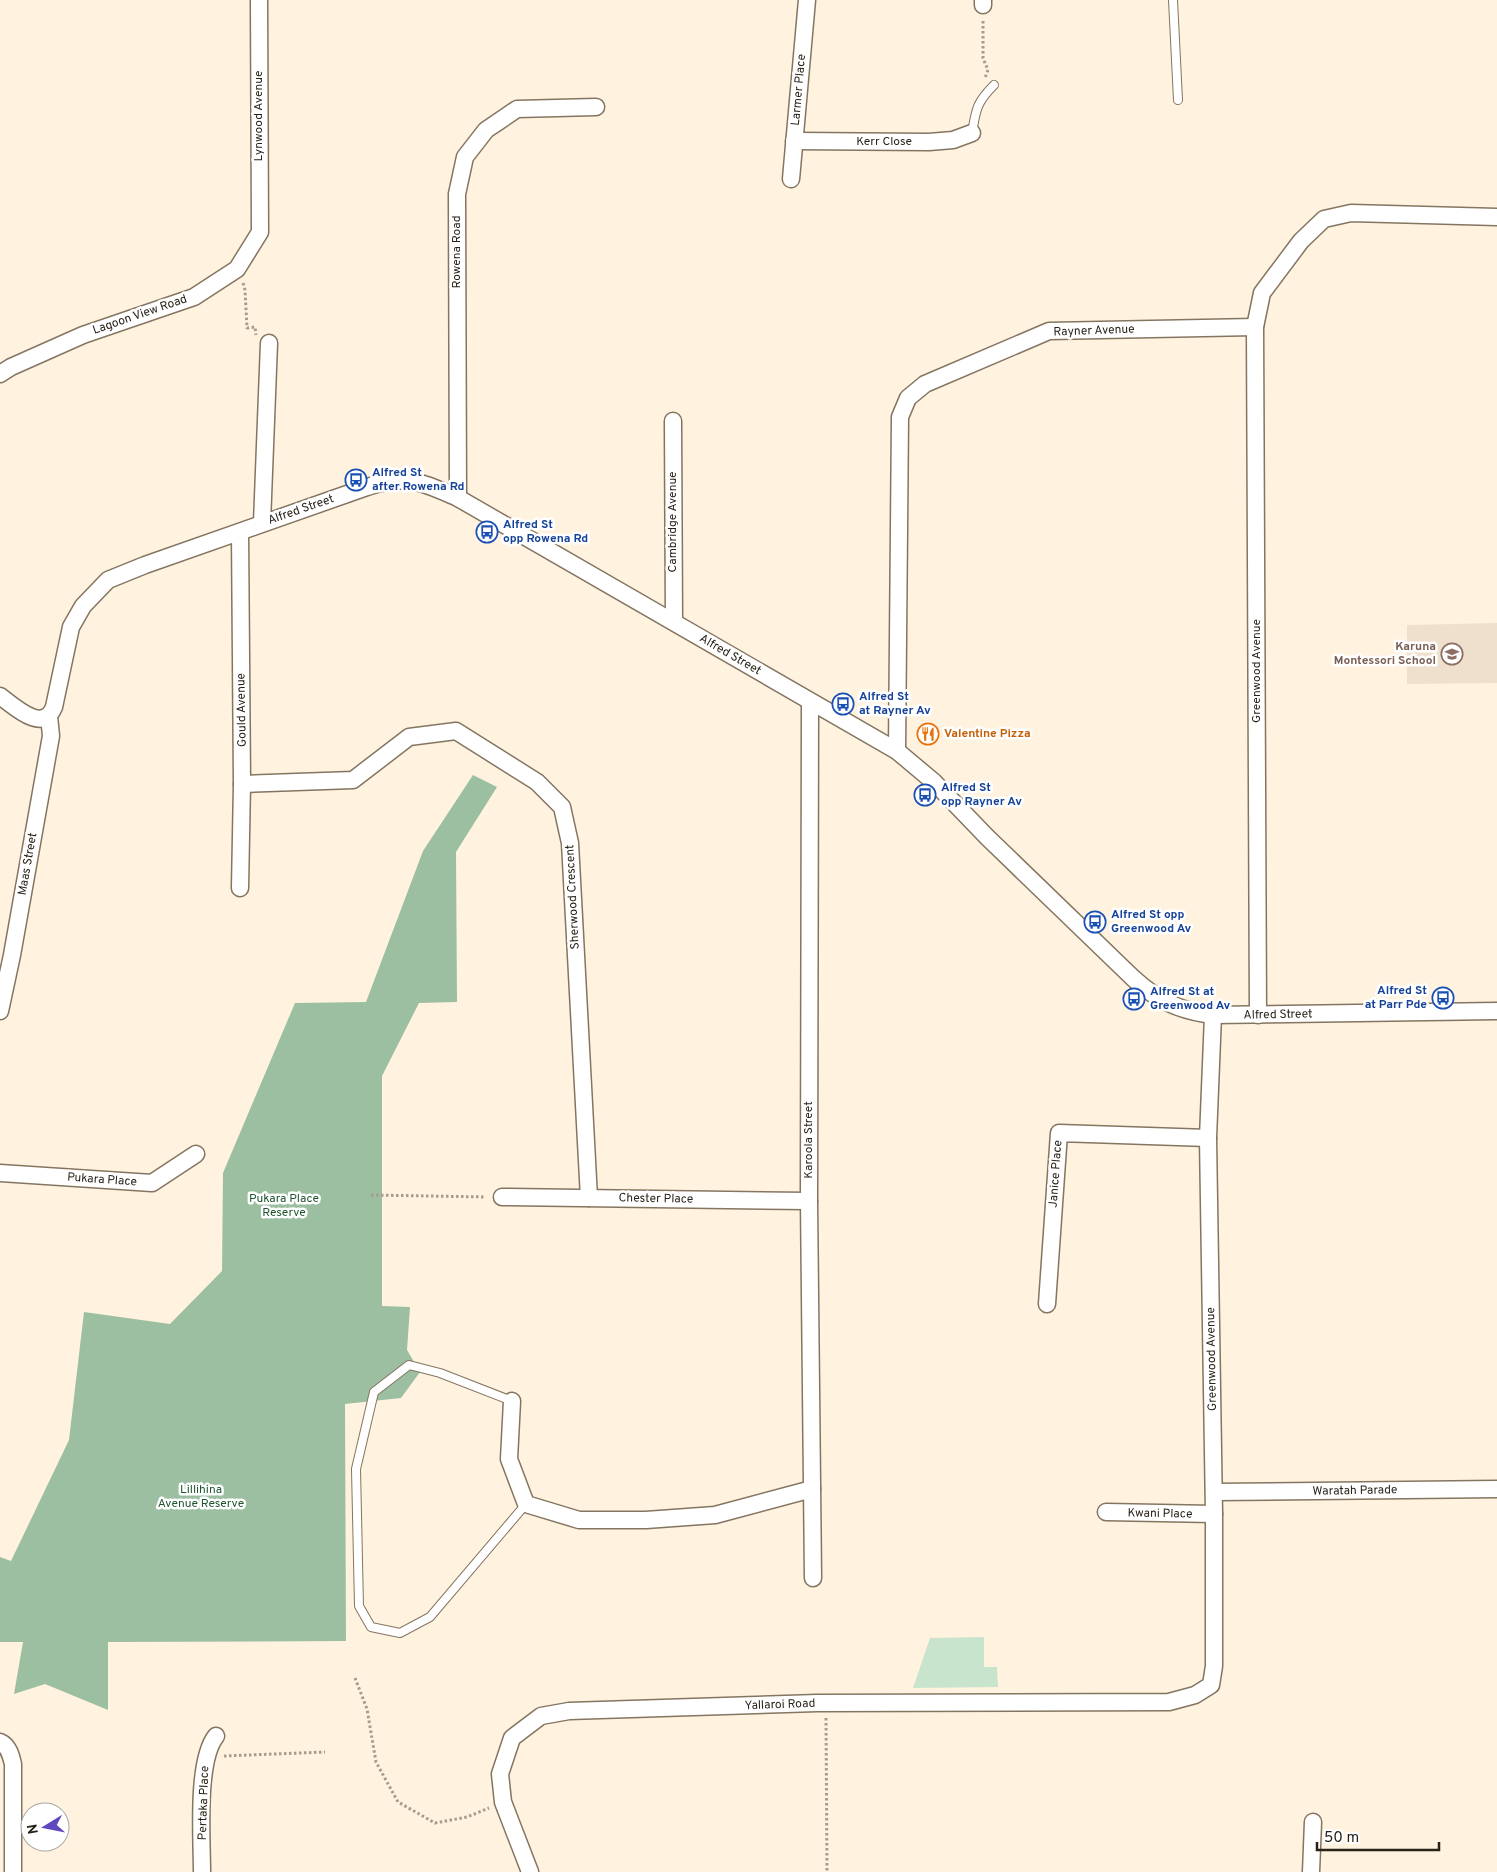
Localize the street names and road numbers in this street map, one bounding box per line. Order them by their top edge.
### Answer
street label: Larmer Place [788,53,810,127]
street label: Lynwood Avenue [251,71,267,161]
street label: Kerr Close [856,134,912,150]
street label: Rowena Road [449,215,465,289]
street label: Lagoon View Road [91,291,189,339]
street label: Rayner Avenue [1053,322,1135,340]
street label: Cambridge Avenue [665,471,681,573]
street label: Alfred Street [266,491,336,529]
street label: Greenwood Avenue [1249,619,1265,723]
street label: Alfred Street [696,631,764,679]
street label: Gould Avenue [233,673,251,747]
street label: Maas Street [15,831,41,897]
street label: Sherwood Crescent [562,844,584,950]
street label: Alfred Street [1243,1006,1313,1024]
street label: Karoola Street [801,1101,817,1179]
street label: Janice Place [1046,1140,1066,1208]
street label: Pukara Place [67,1170,137,1190]
street label: Chester Place [618,1190,694,1208]
street label: Greenwood Avenue [1203,1307,1221,1411]
street label: Waratah Parade [1312,1482,1398,1500]
street label: Kwani Place [1127,1505,1193,1523]
street label: Yallaroi Road [744,1696,816,1714]
street label: Pertaka Place [195,1765,213,1841]

